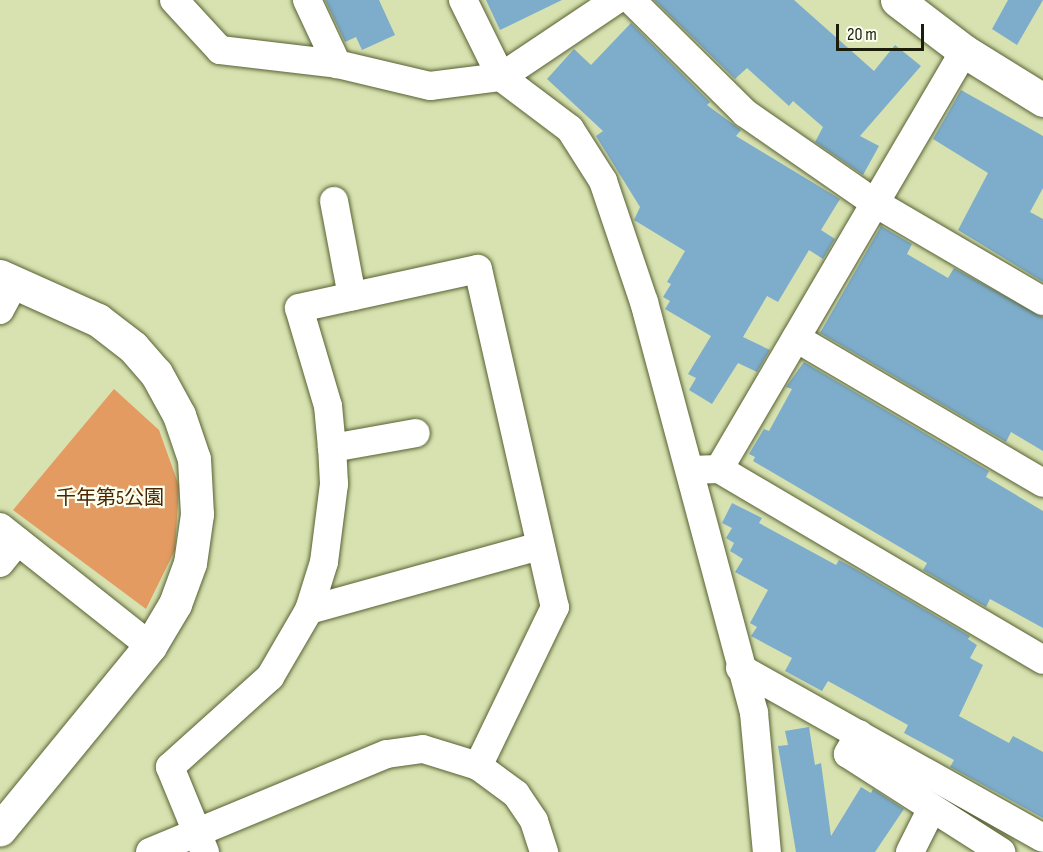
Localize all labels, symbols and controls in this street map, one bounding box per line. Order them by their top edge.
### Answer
scale bar [839,12,928,50]
text: 20 m [847,24,877,45]
park label: 千年第5公園 [56,486,164,510]

